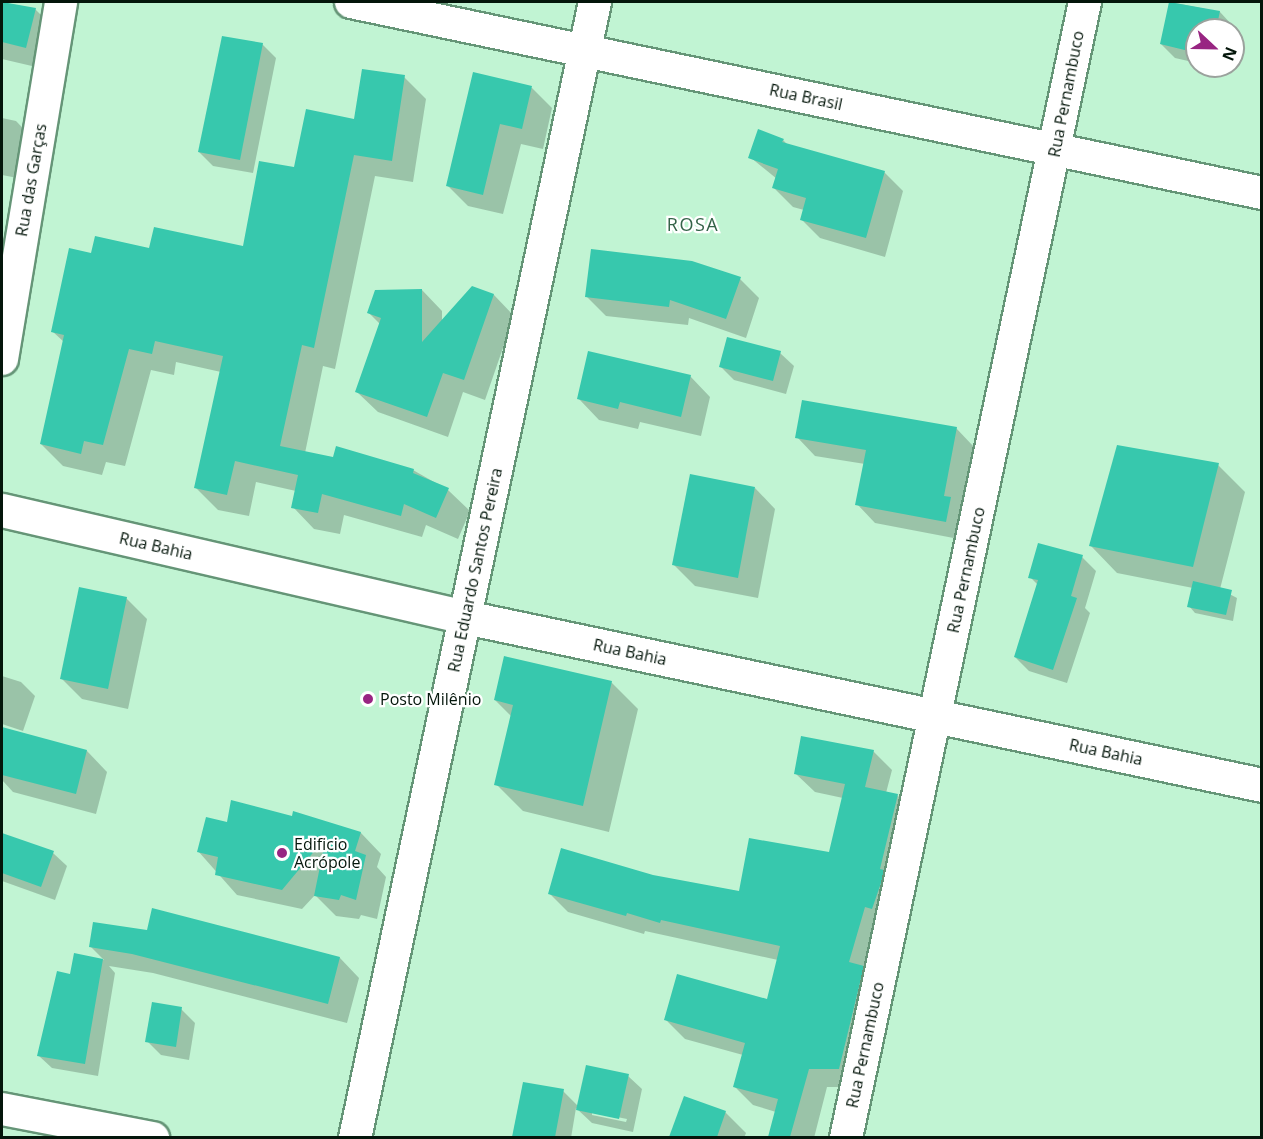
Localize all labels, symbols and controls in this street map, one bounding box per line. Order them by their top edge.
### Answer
north arrow [1185,18,1245,78]
street label: Rua Pernambuco [1044,29,1088,159]
text: N [1217,44,1242,64]
street label: Rua Brasil [768,80,844,114]
street label: Rua das Garças [12,122,50,238]
district label: ROSA [667,213,719,235]
street label: Rua Eduardo Santos Pereira [444,466,506,674]
street label: Rua Pernambuco [943,505,989,635]
street label: Rua Bahia [117,528,195,564]
street label: Rua Bahia [591,635,669,669]
place label: Posto Milênio [380,689,481,709]
marker: Posto Milênio [361,692,375,706]
street label: Rua Bahia [1067,735,1145,769]
place label: Edificio Acrópole [294,834,360,872]
marker: Edificio Acrópole [275,846,289,860]
street label: Rua Pernambuco [842,980,888,1110]

